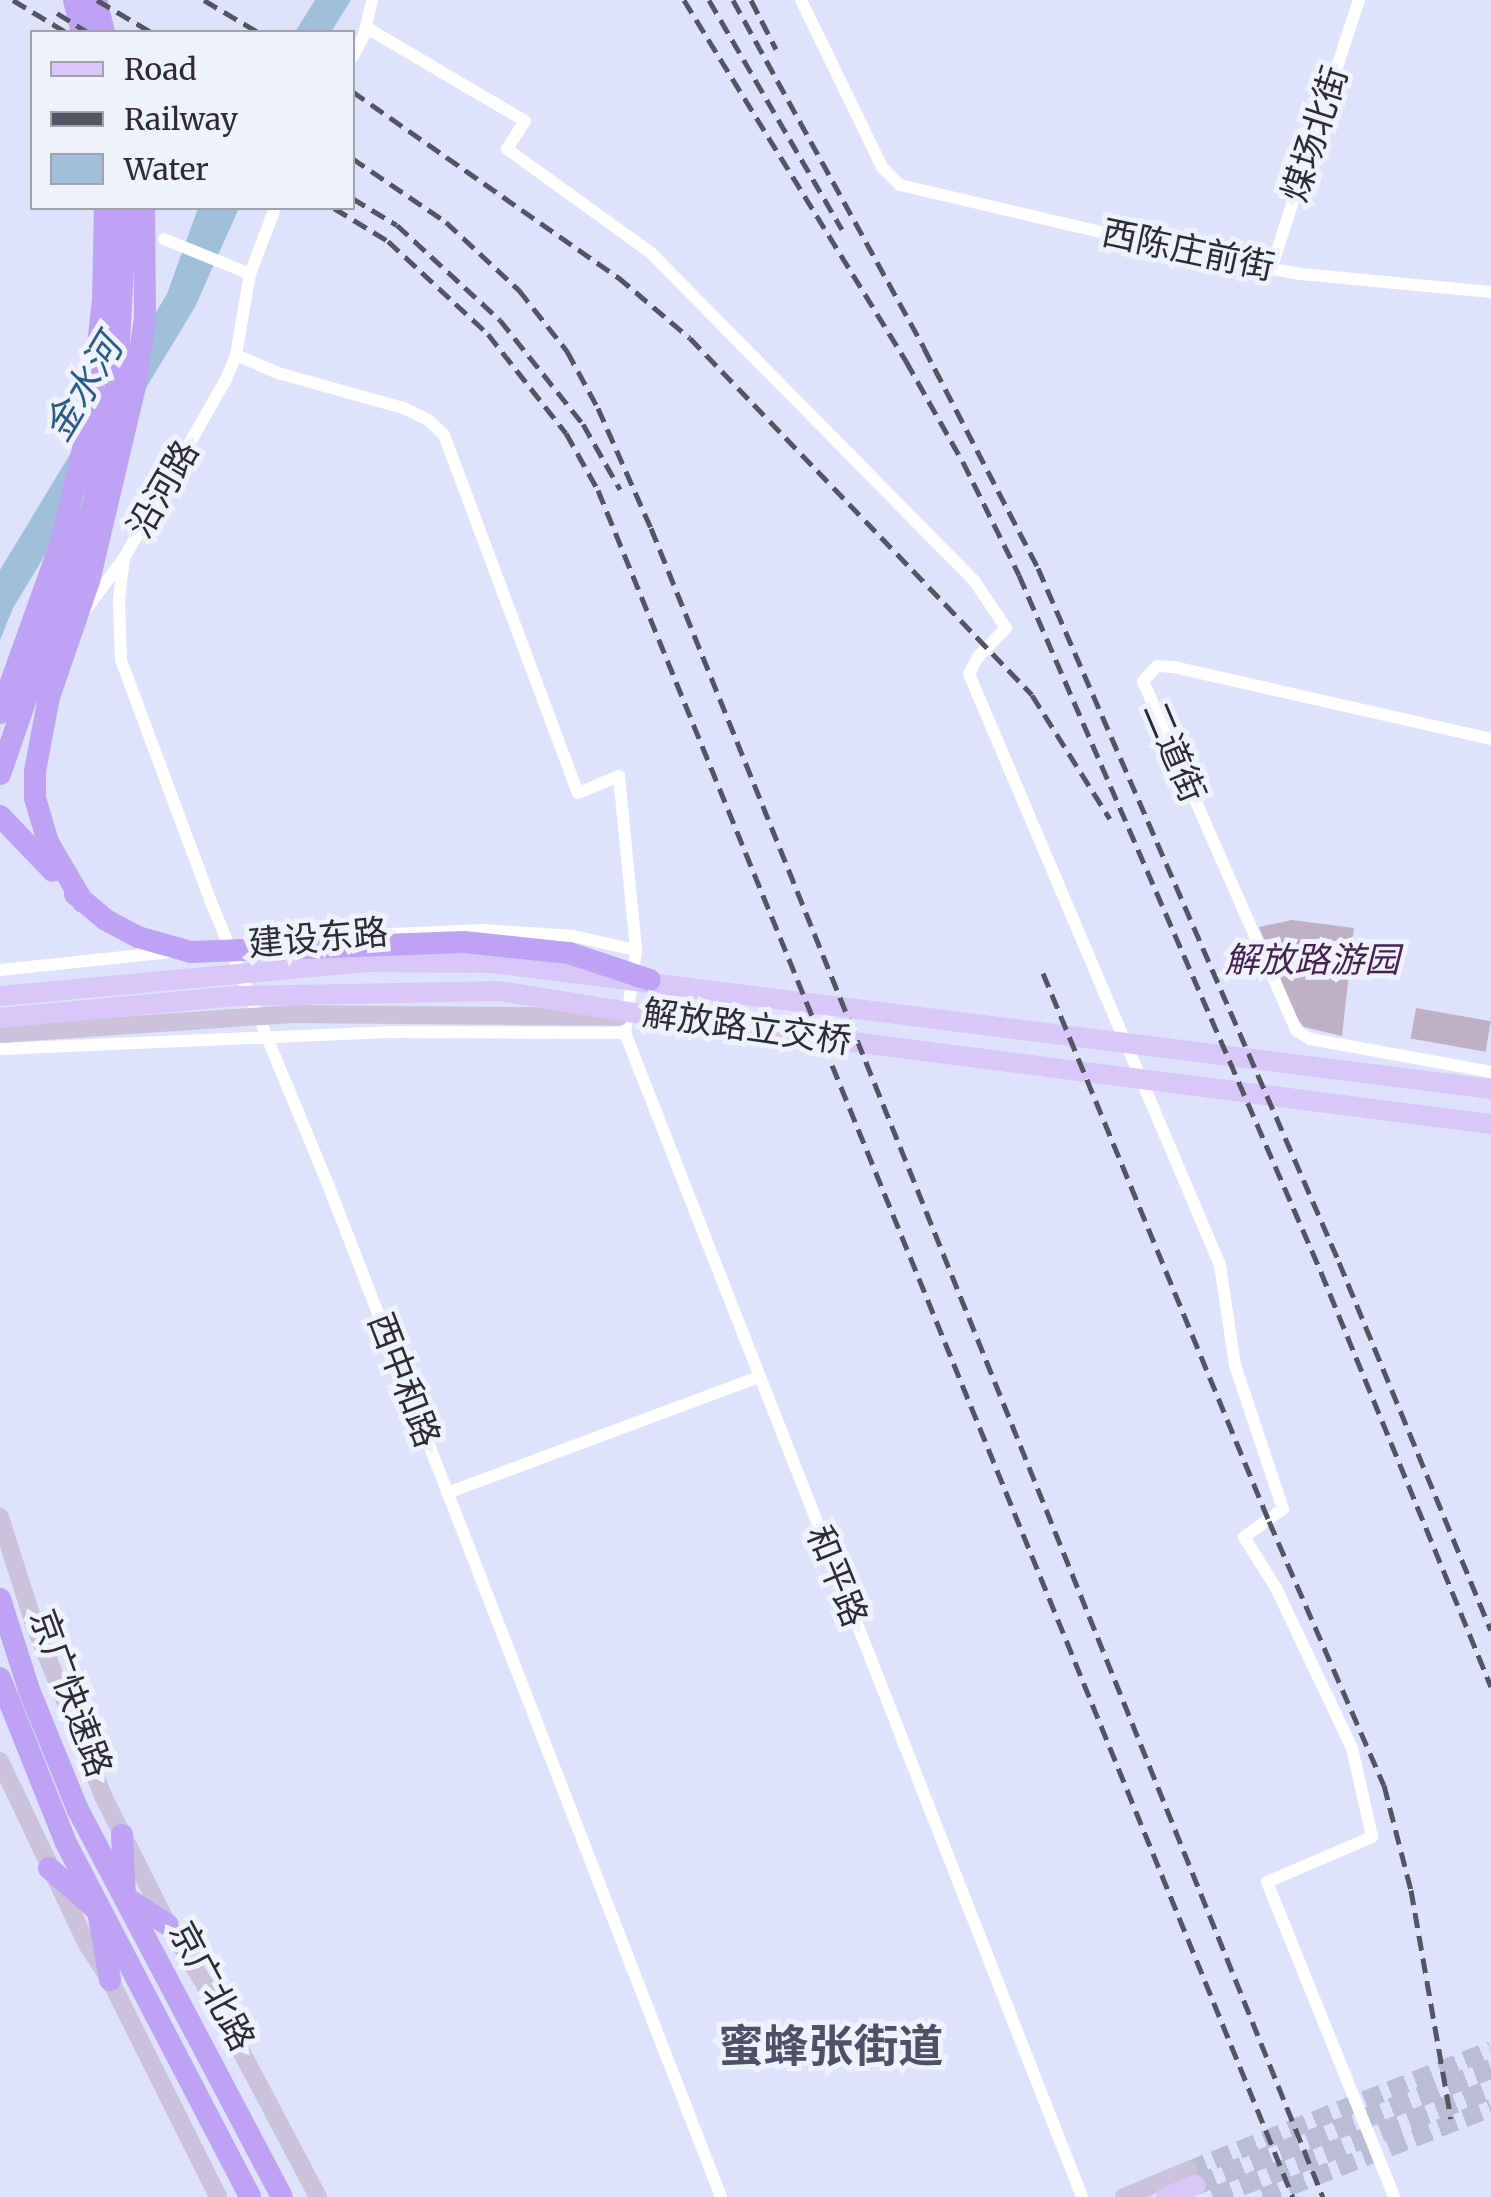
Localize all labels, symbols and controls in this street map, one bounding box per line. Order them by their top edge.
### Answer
legend [30,30,355,210]
text: Road [124,50,197,88]
street label: 煤场北街 [1273,61,1357,207]
text: Railway [124,100,238,138]
text: Water [124,150,209,188]
street label: 西陈庄前街 [1098,211,1278,289]
water label: 金水河 [34,327,132,449]
street label: 沿河路 [119,433,207,545]
street label: 二道街 [1134,695,1214,809]
street label: 建设东路 [246,911,390,965]
park label: 解放路游园 [1225,939,1399,981]
street label: 解放路立交桥 [640,992,854,1062]
street label: 西中和路 [359,1307,449,1453]
street label: 和平路 [798,1519,876,1633]
street label: 京广快速路 [21,1604,121,1782]
street label: 京广北路 [161,1914,263,2058]
district label: 蜜蜂张街道 [719,2020,943,2074]

